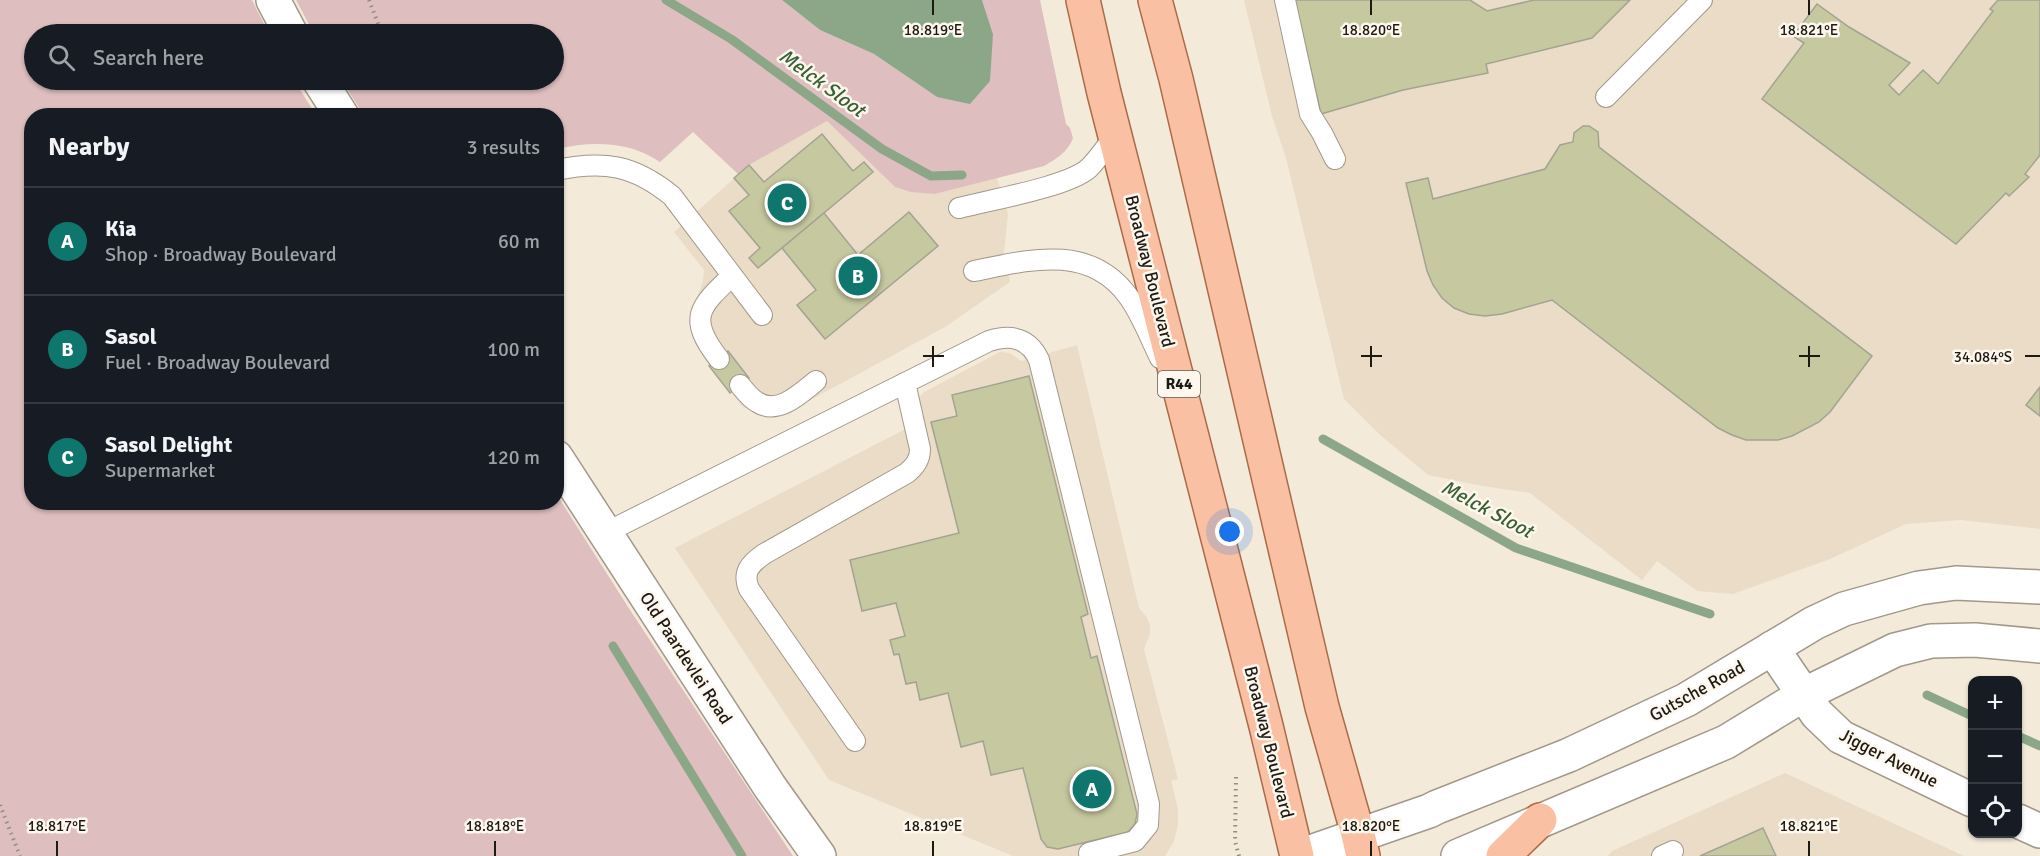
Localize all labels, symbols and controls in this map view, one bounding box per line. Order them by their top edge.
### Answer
text: 18.819°E [904,21,962,39]
text: 18.820°E [1342,21,1400,39]
text: 18.821°E [1780,21,1838,39]
search box [24,24,564,90]
icon: search [45,41,78,74]
water label: Melck Sloot [774,43,871,124]
text: Search here [93,44,204,71]
text: Nearby [48,131,129,163]
text: 3 results [467,135,540,160]
pin: C [768,180,806,226]
street label: Broadway Boulevard [1120,193,1180,349]
text: Kia [105,215,137,242]
text: A [61,229,74,254]
text: 60 m [498,229,540,254]
text: Shop · Broadway Boulevard [105,242,337,267]
pin: B [838,254,878,298]
text: Sasol [105,323,157,350]
text: B [61,337,74,362]
text: 100 m [487,337,540,362]
text: 34.084°S [1954,348,2012,366]
text: Fuel · Broadway Boulevard [105,350,330,375]
road number: R44 [1158,371,1200,397]
text: Sasol Delight [105,431,232,458]
text: C [61,445,74,470]
text: 120 m [487,445,540,470]
text: Supermarket [105,458,215,483]
water label: Melck Sloot [1437,474,1539,544]
your location [1215,517,1244,546]
street label: Old Paardevlei Road [635,588,737,728]
street label: Gutsche Road [1646,656,1748,726]
street label: Broadway Boulevard [1239,664,1299,820]
map controls [1968,676,2022,838]
button: + [1968,676,2022,730]
street label: Jigger Avenue [1836,724,1942,792]
button: − [1968,730,2022,784]
pin: A [1072,766,1112,812]
button: locate [1968,784,2022,838]
text: 18.817°E [28,817,86,835]
text: 18.818°E [466,817,524,835]
text: 18.819°E [904,817,962,835]
text: 18.820°E [1342,817,1400,835]
text: 18.821°E [1780,817,1838,835]

